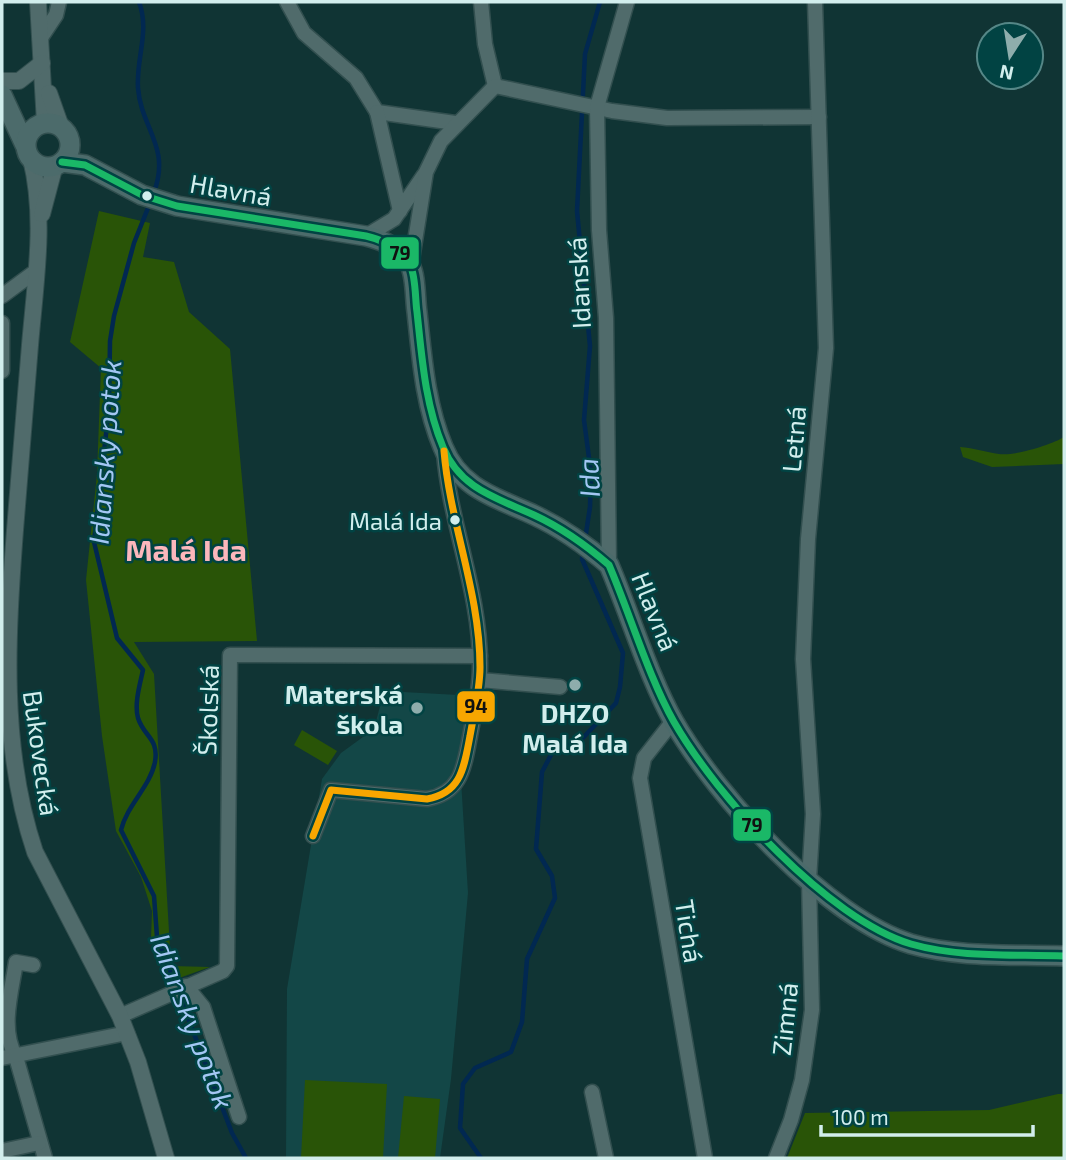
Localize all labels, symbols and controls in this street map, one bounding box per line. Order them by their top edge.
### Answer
north arrow [975,21,1045,91]
text: N [997,60,1015,86]
street label: Hlavná [188,167,274,211]
unlabelled marker [140,189,154,203]
line badge: 79 [380,236,420,270]
street label: Idanská [560,236,596,330]
text: 79 [389,241,411,264]
water label: Idiansky potok [81,358,127,546]
street label: Letná [775,404,811,474]
water label: Ida [570,457,606,499]
place label: Malá Ida [349,506,442,535]
marker: Malá Ida [448,513,462,527]
district label: Malá Ida [125,531,247,567]
street label: Hlavná [626,567,686,655]
street label: Školská [190,664,224,756]
marker: DHZO Malá Ida [567,677,583,693]
place label: Materská škola [285,678,403,739]
street label: Bukovecká [18,688,66,818]
line badge: 94 [456,690,496,723]
text: 94 [464,694,488,717]
place label: DHZO Malá Ida [522,697,628,758]
marker: Materská škola [409,700,425,716]
line badge: 79 [732,808,772,842]
text: 79 [741,813,763,836]
street label: Tichá [670,897,710,965]
water label: Idiansky potok [144,928,242,1114]
street label: Zimná [765,981,803,1057]
scale bar [821,1094,1033,1138]
text: 100 m [832,1104,889,1129]

